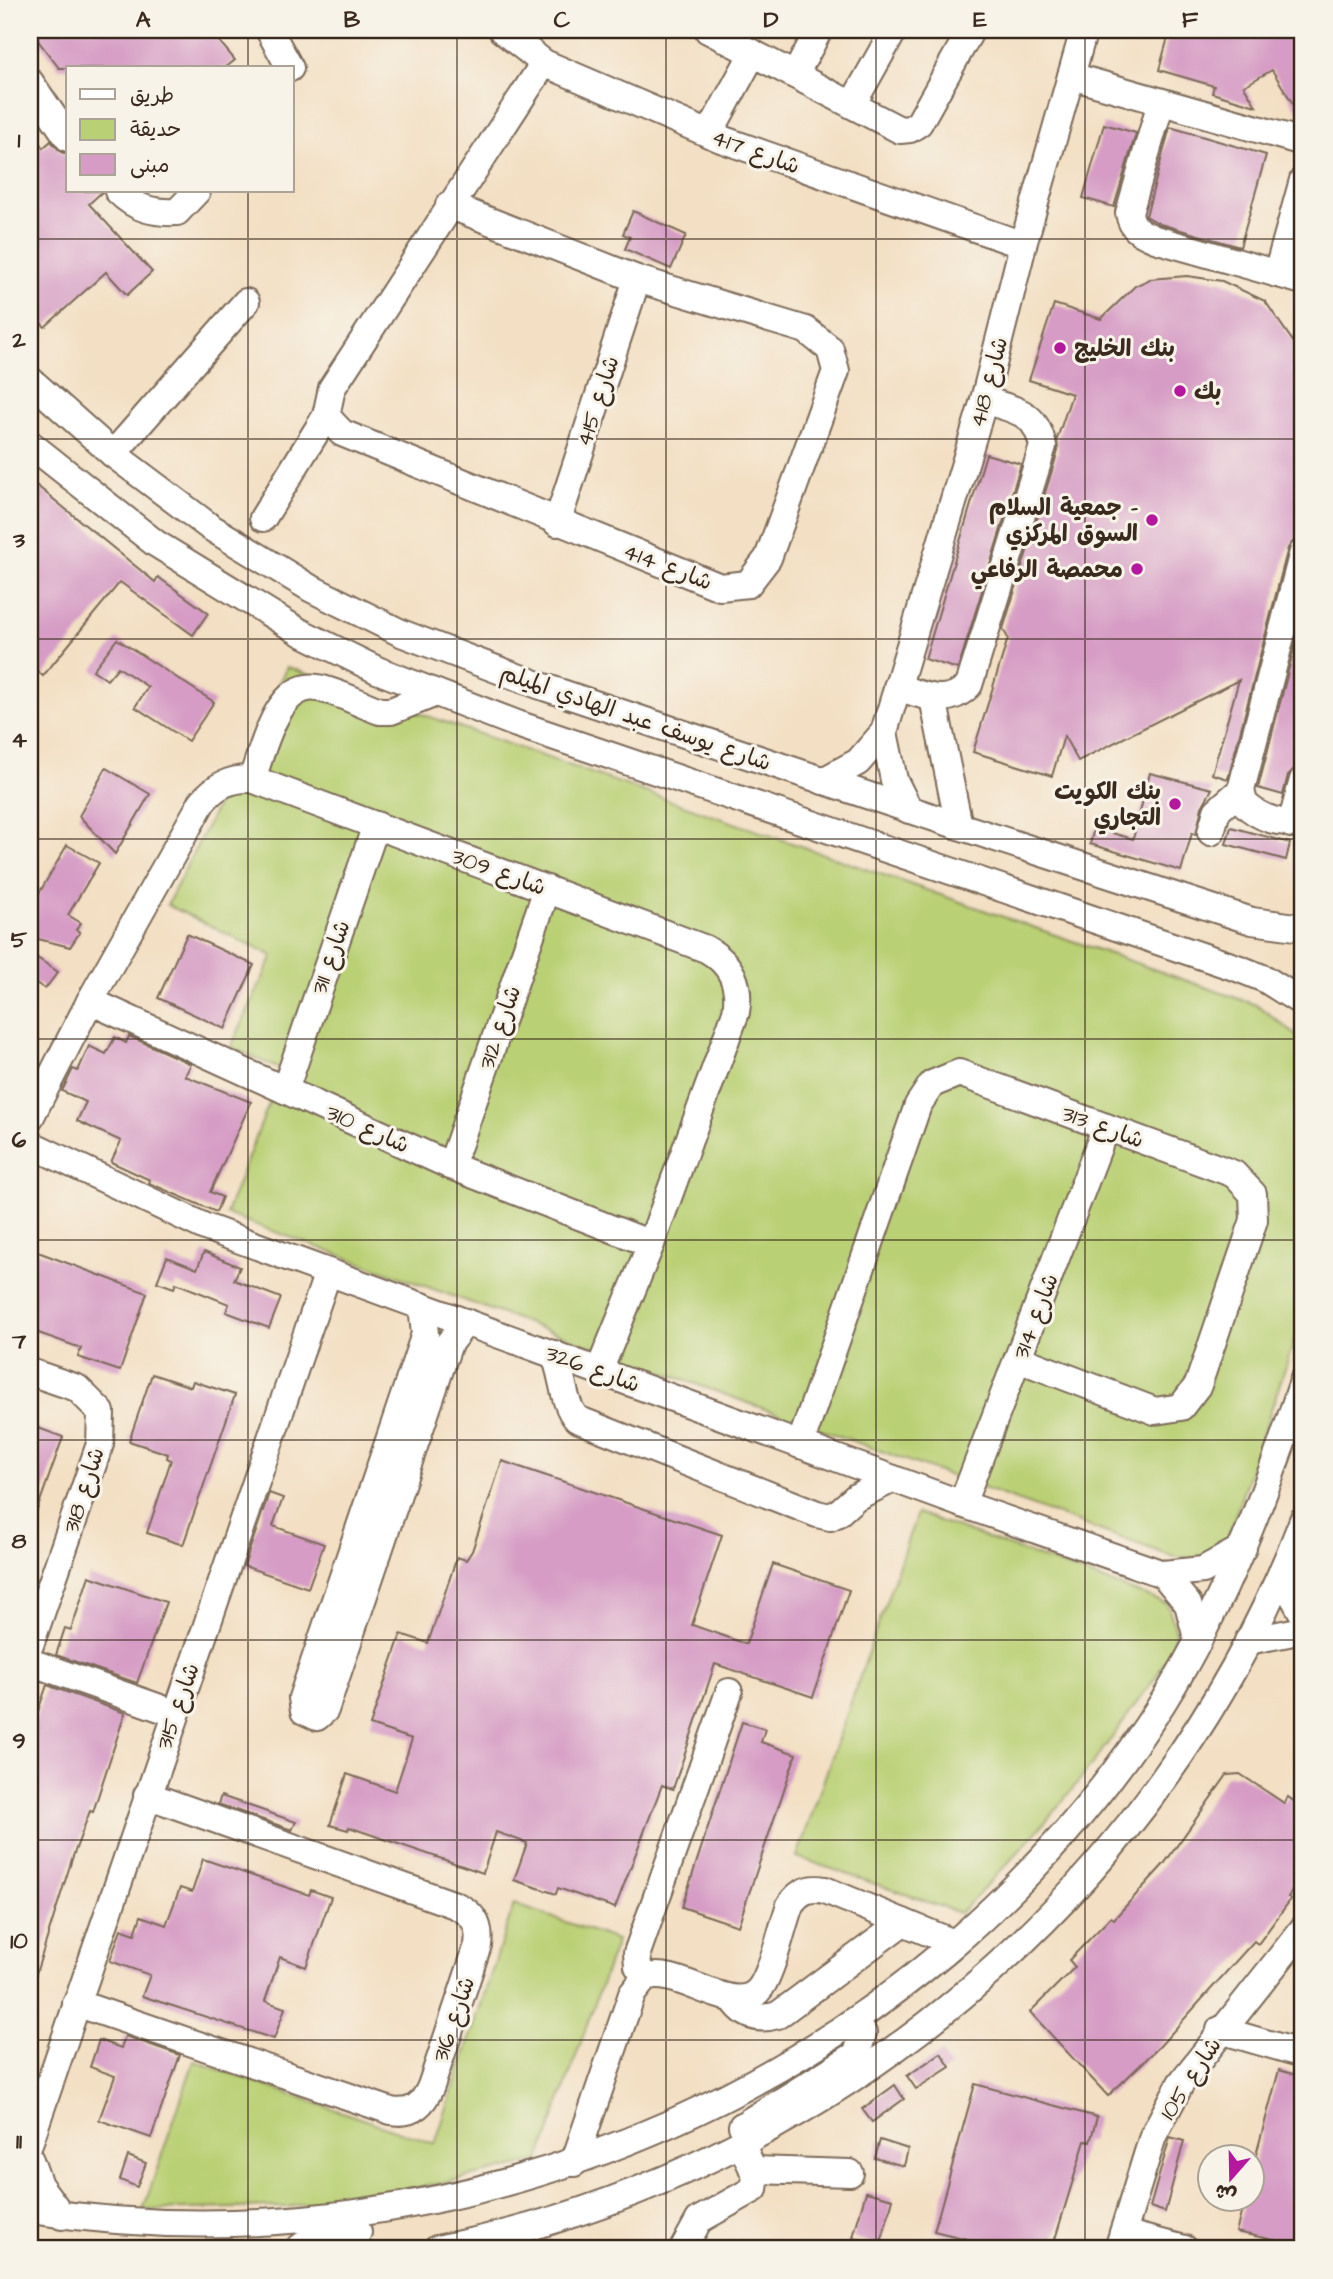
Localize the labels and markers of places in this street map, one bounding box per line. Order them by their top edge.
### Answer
place label: بنك الخليج [1074,333,1175,365]
marker: بنك الخليج [1052,340,1068,356]
place label: بك [1194,376,1221,408]
marker: بك [1172,383,1188,399]
place label: جمعية السلام - السوق المركزي [989,492,1139,551]
marker: جمعية السلام - السوق المركزي [1144,512,1160,528]
place label: محمصة الرفاعي [971,554,1123,590]
marker: محمصة الرفاعي [1129,561,1145,577]
place label: بنك الكويت التجاري [1054,776,1161,835]
marker: بنك الكويت التجاري [1167,796,1183,812]

